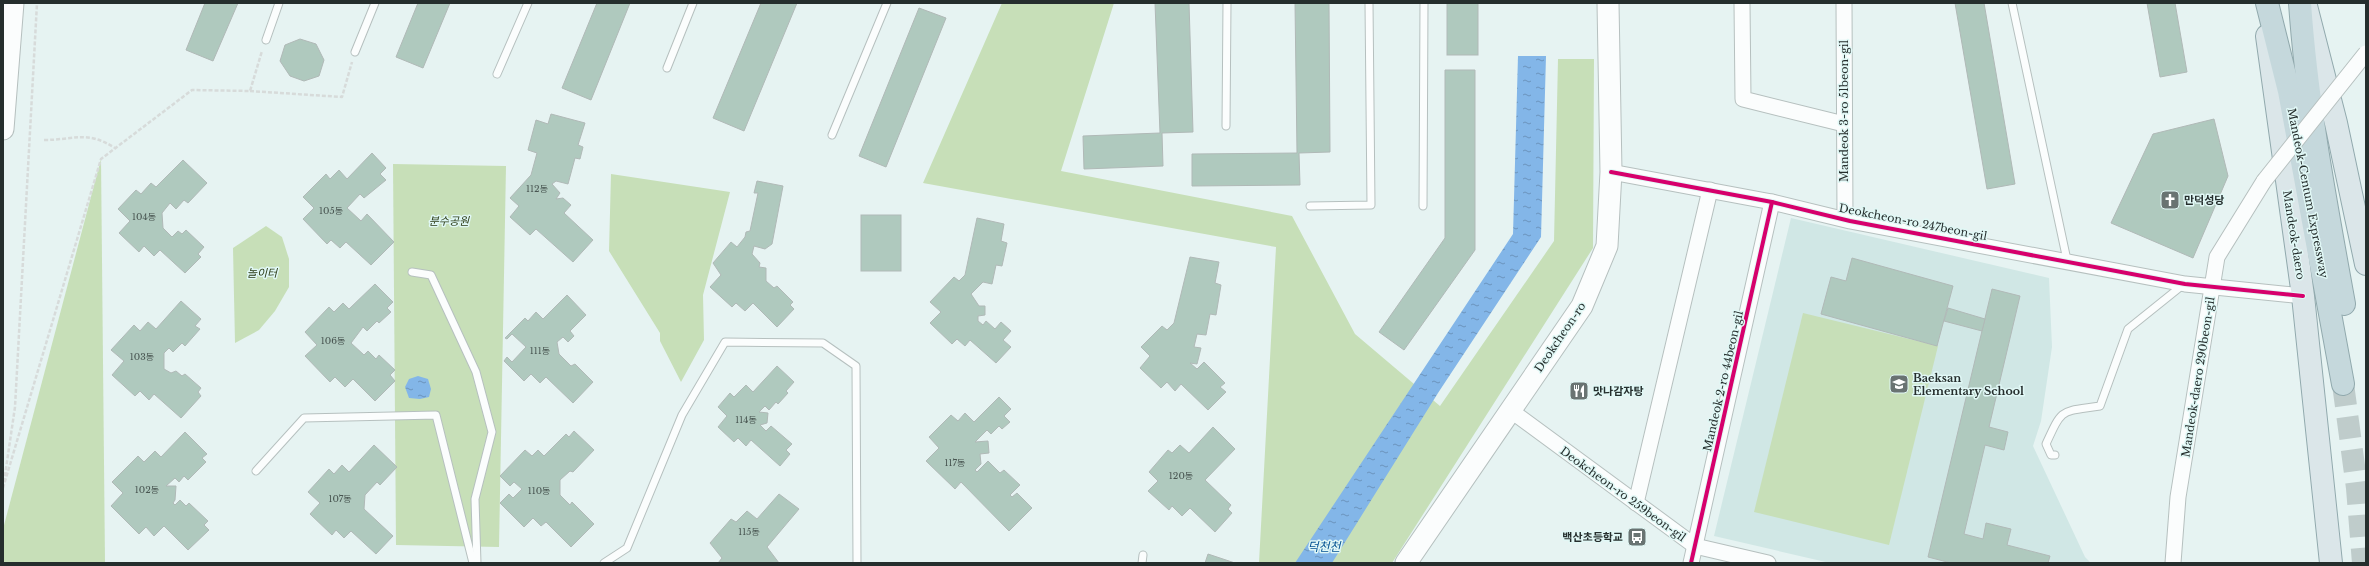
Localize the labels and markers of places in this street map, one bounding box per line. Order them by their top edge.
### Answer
church icon: 만덕성당 [2159,189,2181,211]
place label: 만덕성당 [2184,193,2224,207]
place label: Baeksan Elementary School [1913,371,2024,398]
school or university icon: Baeksan Elementary School [1888,373,1910,395]
restaurant icon: 맛나감자탕 [1568,380,1590,402]
place label: 맛나감자탕 [1593,384,1644,398]
bus stop icon: 백산초등학교 [1626,526,1648,548]
place label: 백산초등학교 [1562,530,1623,544]

